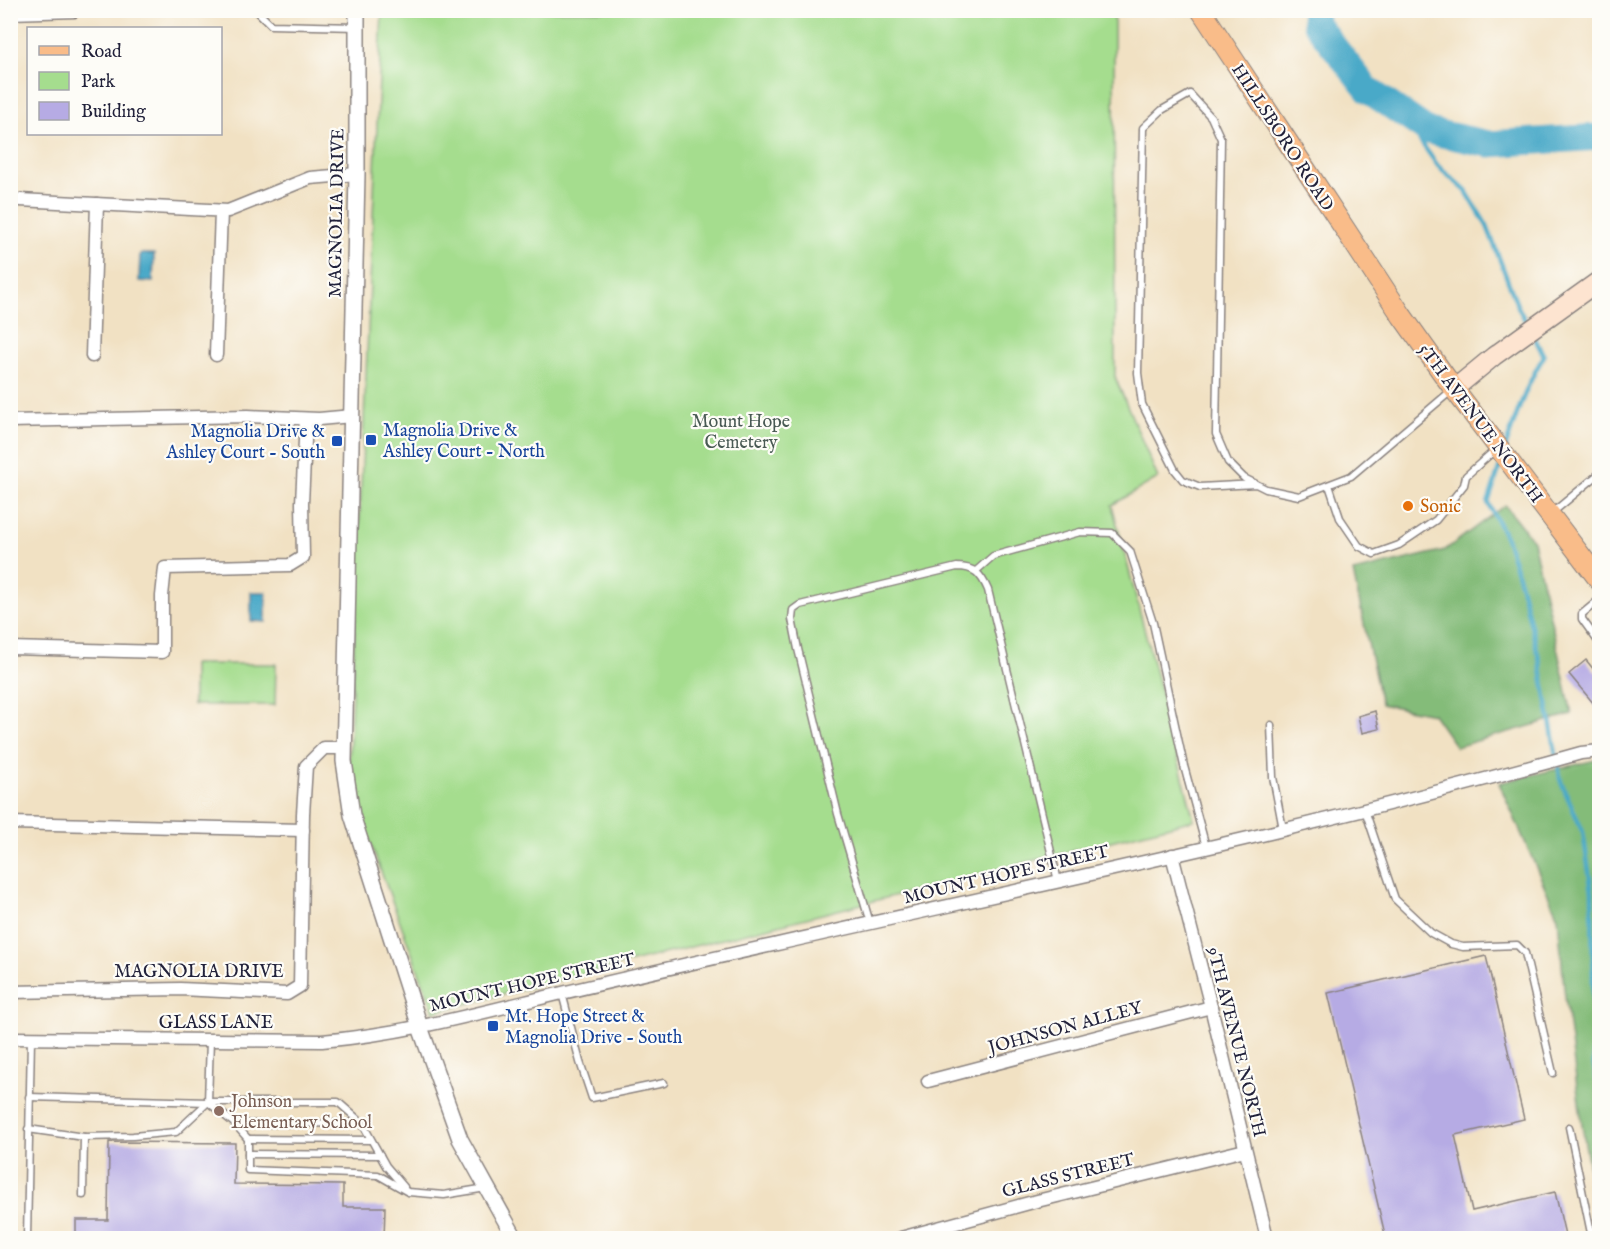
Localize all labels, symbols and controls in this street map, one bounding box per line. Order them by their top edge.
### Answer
legend [27,27,222,135]
text: Road [81,41,122,64]
street label: HILLSBORO ROAD [1225,60,1338,216]
text: Park [81,71,116,94]
text: Building [81,101,146,124]
street label: MAGNOLIA DRIVE [325,128,350,298]
street label: 5TH AVENUE NORTH [1412,340,1547,508]
park label: Mount Hope Cemetery [692,411,790,455]
place label: Magnolia Drive & Ashley Court - North [382,420,545,464]
place label: Magnolia Drive & Ashley Court - South [165,421,325,465]
marker: Magnolia Drive & Ashley Court - North [364,433,378,447]
marker: Magnolia Drive & Ashley Court - South [330,434,344,448]
place label: Sonic [1420,496,1461,519]
marker: Sonic [1401,499,1415,513]
street label: MOUNT HOPE STREET [901,841,1111,910]
street label: 9TH AVENUE NORTH [1201,944,1270,1140]
street label: MOUNT HOPE STREET [427,949,637,1018]
street label: MAGNOLIA DRIVE [114,961,284,984]
street label: JOHNSON ALLEY [984,997,1146,1061]
place label: Mt. Hope Street & Magnolia Drive - South [505,1006,683,1050]
street label: GLASS LANE [159,1012,273,1035]
marker: Mt. Hope Street & Magnolia Drive - South [486,1019,500,1033]
place label: Johnson Elementary School [229,1091,372,1135]
marker: Johnson Elementary School [212,1104,226,1118]
street label: GLASS STREET [1000,1149,1137,1204]

